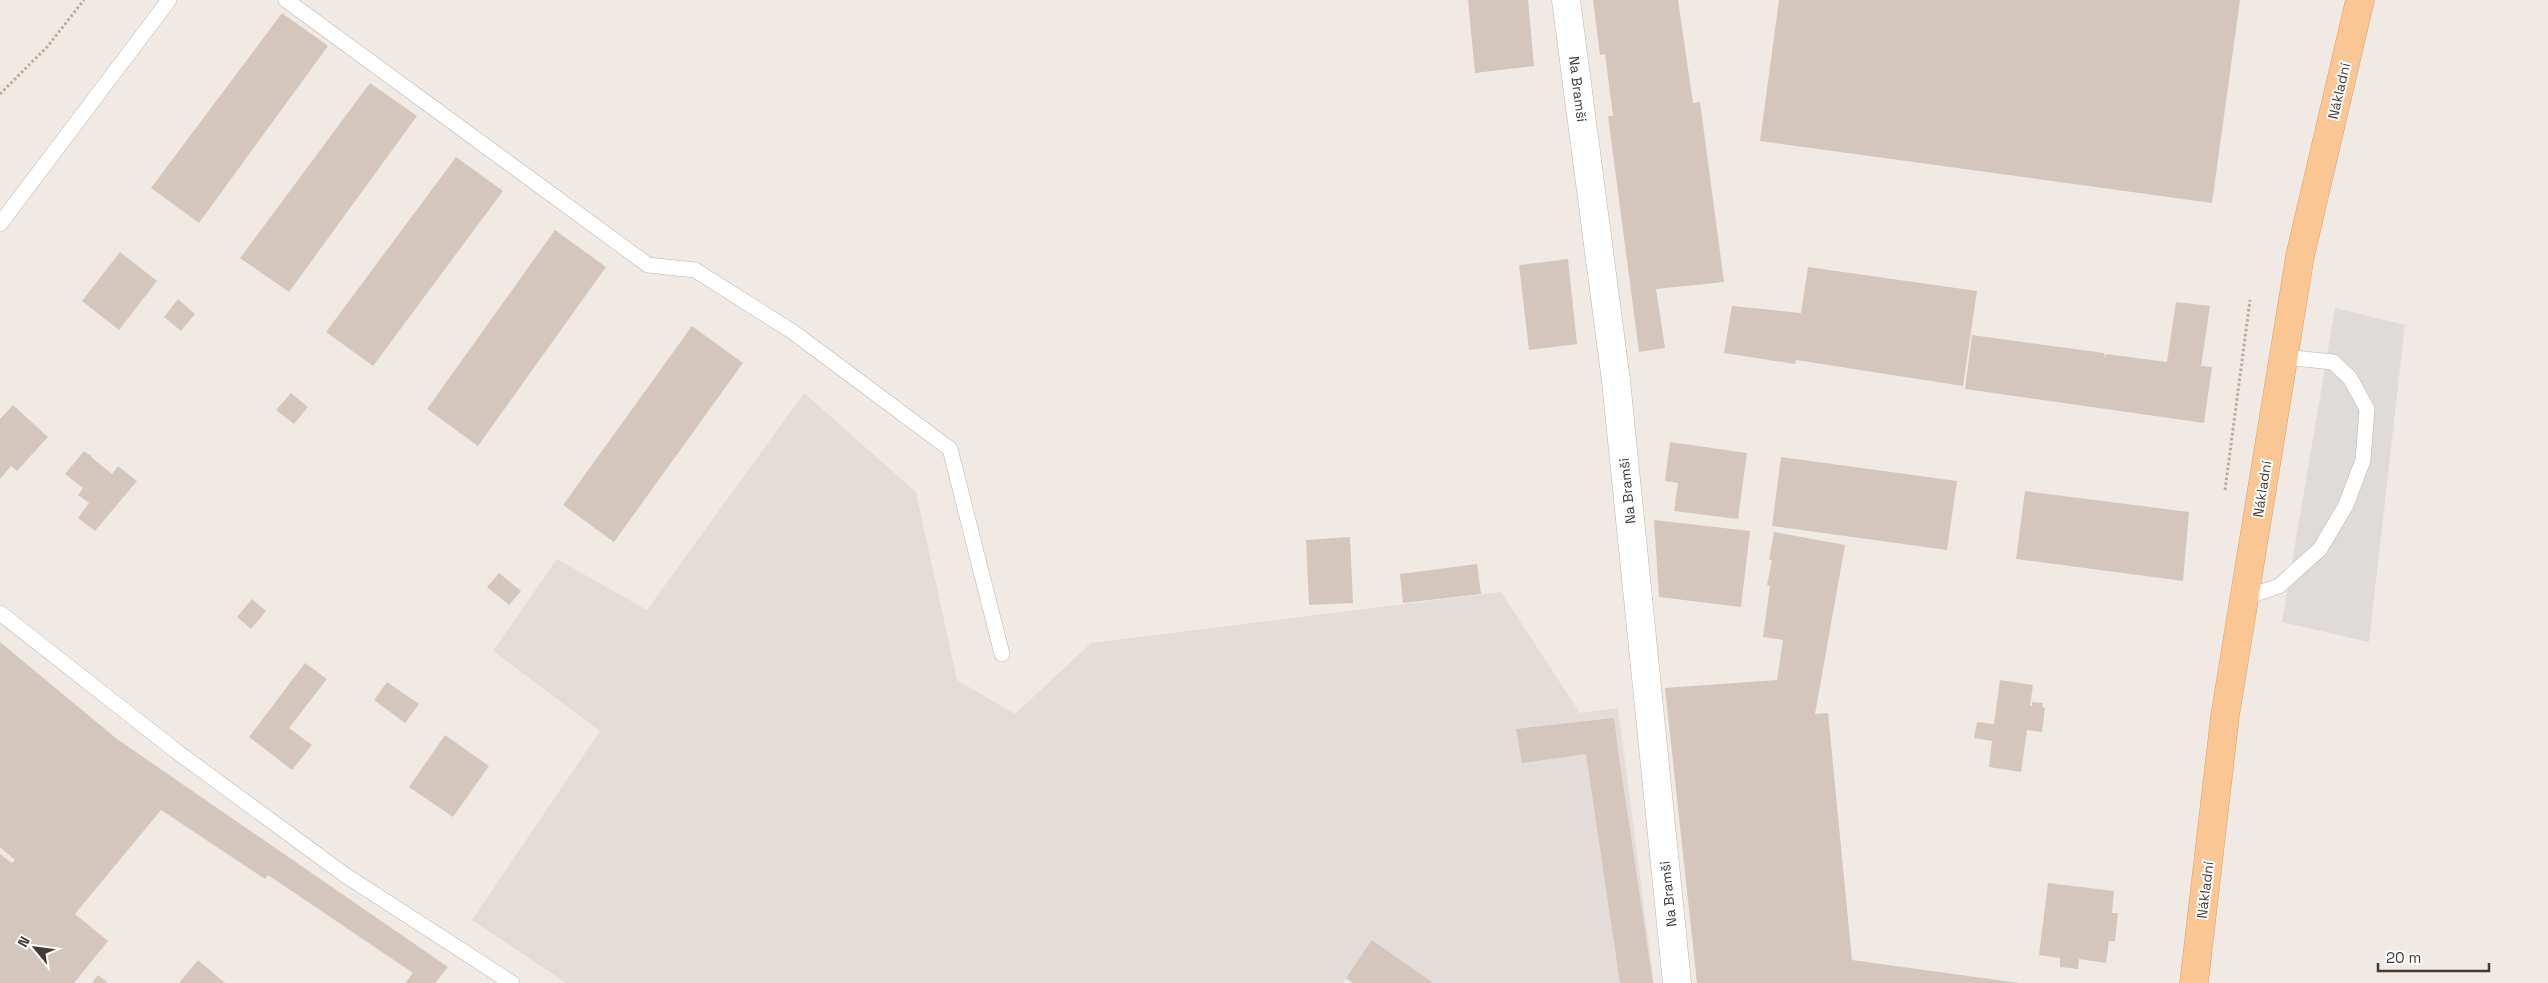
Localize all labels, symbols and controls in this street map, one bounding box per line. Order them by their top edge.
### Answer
street label: Na Bramši [1565,55,1591,123]
street label: Nákladní [2324,61,2354,121]
street label: Na Bramši [1615,457,1639,525]
street label: Nákladní [2249,459,2275,519]
street label: Na Bramši [1656,860,1680,928]
street label: Nákladní [2193,860,2217,919]
north arrow [10,923,60,973]
text: N [13,933,34,950]
scale bar [2378,940,2489,972]
text: 20 m [2386,948,2421,967]

